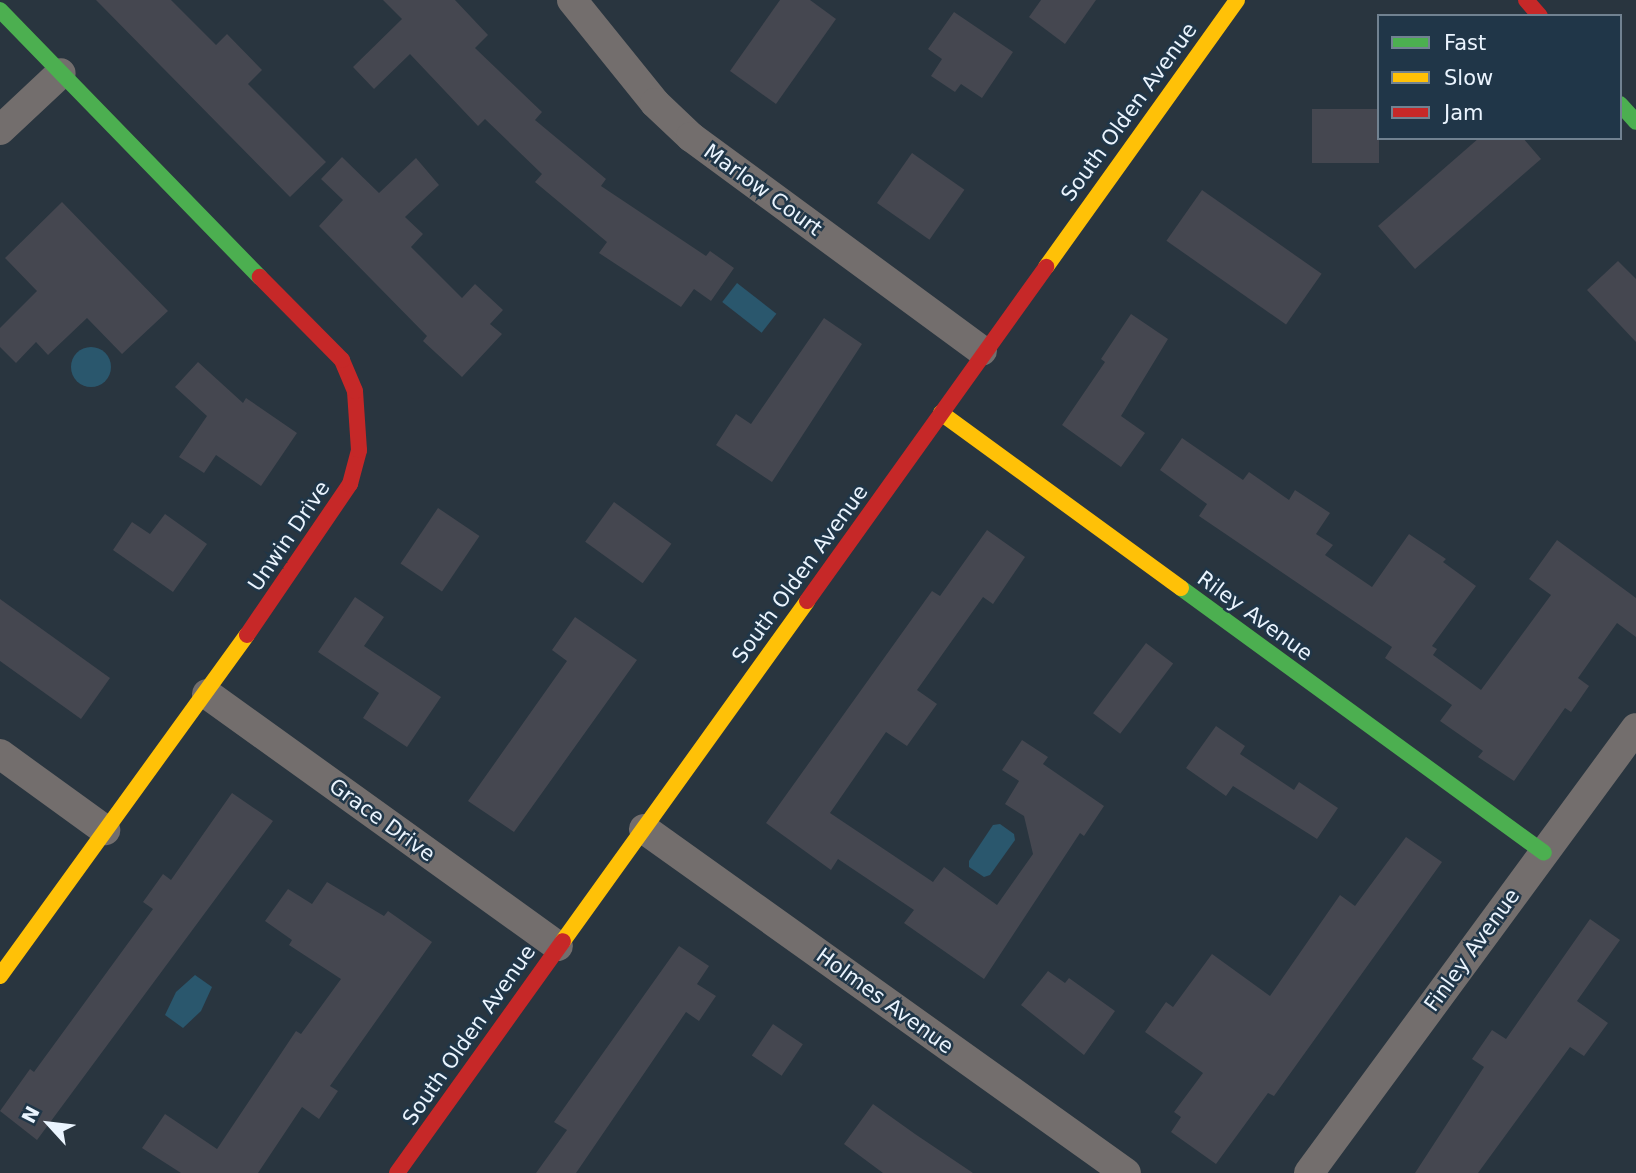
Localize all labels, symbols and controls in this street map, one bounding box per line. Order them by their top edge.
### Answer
legend [1377,14,1622,140]
street label: South Olden Avenue [1056,18,1202,206]
text: Fast [1444,31,1486,55]
text: Slow [1444,66,1493,90]
text: Jam [1444,101,1484,125]
street label: Marlow Court [699,139,827,241]
street label: Unwin Drive [243,476,335,596]
street label: South Olden Avenue [727,480,873,668]
street label: Riley Avenue [1192,566,1318,666]
street label: Grace Drive [324,773,440,867]
street label: Finley Avenue [1419,884,1525,1016]
street label: South Olden Avenue [397,940,541,1130]
street label: Holmes Avenue [811,943,959,1059]
north arrow [14,1089,84,1159]
text: N [17,1102,44,1127]

